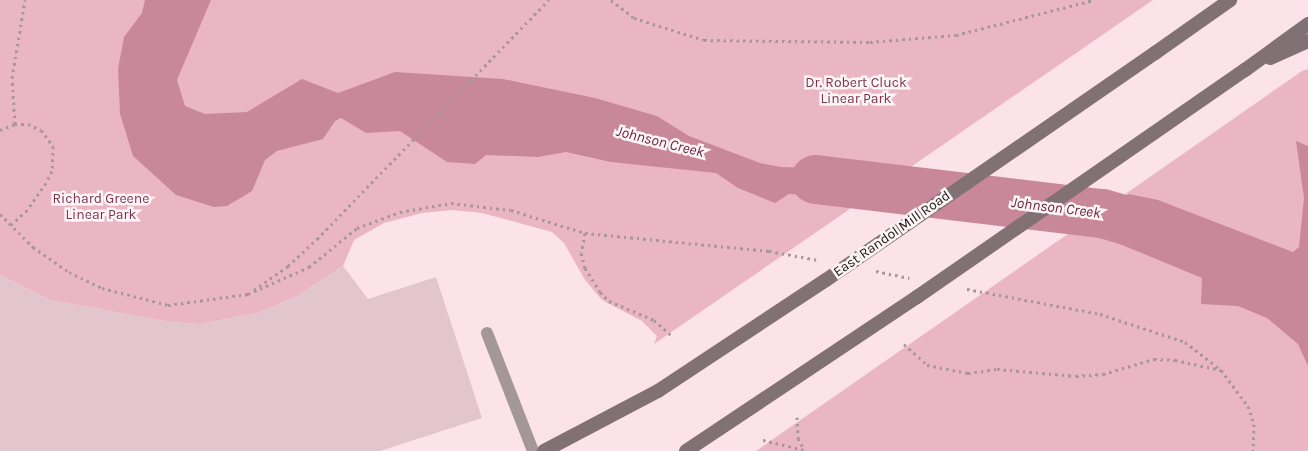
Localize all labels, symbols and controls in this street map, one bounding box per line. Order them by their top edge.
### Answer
park label: Dr. Robert Cluck Linear Park [805,75,907,108]
water label: Johnson Creek [614,122,706,162]
street label: East Randol Mill Road [830,187,954,281]
park label: Richard Greene Linear Park [53,191,149,223]
water label: Johnson Creek [1010,194,1102,222]

